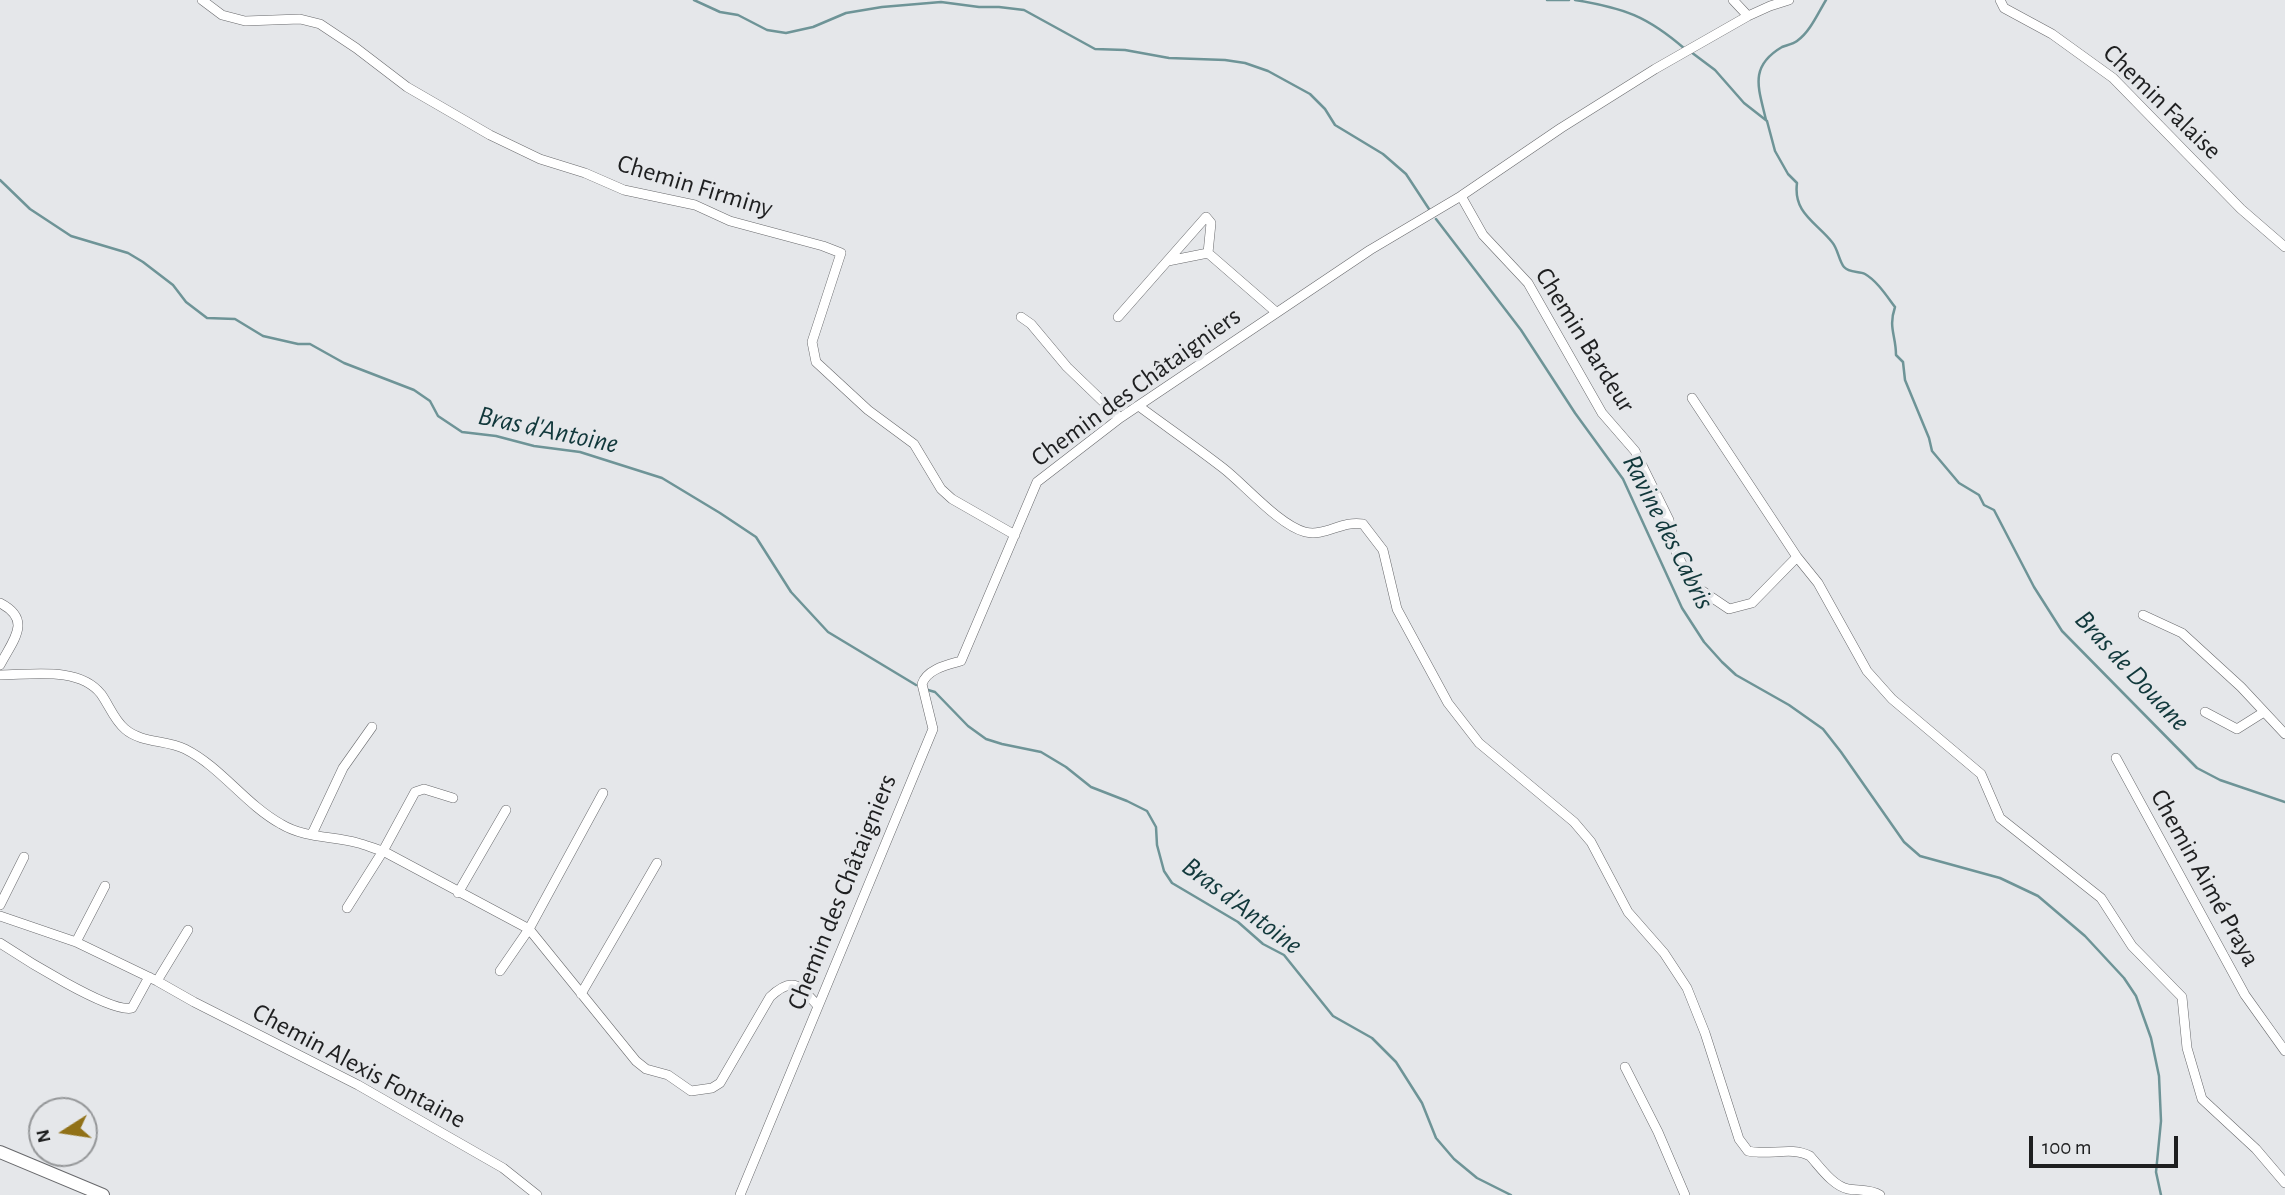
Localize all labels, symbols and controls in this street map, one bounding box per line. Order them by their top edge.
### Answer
street label: Chemin Falaise [2096,38,2228,166]
street label: Chemin Firminy [613,148,777,224]
street label: Chemin Bardeur [1528,262,1642,418]
street label: Chemin des Châtaigniers [1025,301,1247,473]
water label: Bras d'Antoine [475,399,621,461]
water label: Ravine des Cabris [1615,449,1721,615]
water label: Bras de Douane [2067,603,2197,739]
street label: Chemin des Châtaigniers [780,770,904,1014]
street label: Chemin Aimé Praya [2143,784,2267,972]
water label: Bras d'Antoine [1175,850,1309,962]
street label: Chemin Alexis Fontaine [247,997,471,1135]
north arrow [28,1097,98,1167]
scale bar [2033,1122,2182,1166]
text: N [33,1128,55,1144]
text: 100 m [2042,1137,2092,1158]

